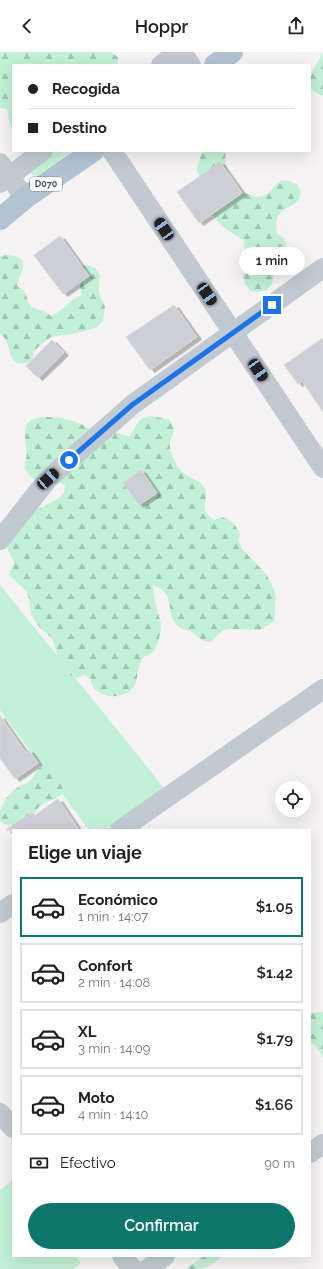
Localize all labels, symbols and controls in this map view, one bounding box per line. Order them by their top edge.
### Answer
icon: back [16,15,38,37]
icon: share [285,15,307,37]
text: Hoppr [135,16,188,37]
text: Recogida [52,80,120,98]
text: Destino [52,119,107,137]
road number: D070 [30,177,62,191]
car [152,216,176,242]
callout: 1 min [239,247,305,275]
text: 1 min [256,253,288,268]
car [195,281,219,307]
route end [263,296,281,314]
car [246,357,270,383]
route start [60,451,78,469]
car [35,467,61,491]
map controls [275,781,311,817]
button: locate [275,781,311,817]
text: Elige un viaje [28,842,142,863]
icon: car [30,889,66,925]
text: Económico [78,891,158,909]
text: $1.05 [256,898,293,916]
text: 1 min · 14:07 [78,909,148,924]
icon: car [30,955,66,991]
text: Confort [78,957,132,975]
text: $1.42 [257,964,293,982]
text: 2 min · 14:08 [78,975,150,990]
icon: car [30,1021,66,1057]
text: XL [78,1023,96,1041]
text: $1.79 [257,1030,293,1048]
text: 3 min · 14:09 [78,1041,150,1056]
icon: car [30,1087,66,1123]
text: Moto [78,1089,115,1107]
text: $1.66 [255,1096,293,1114]
text: 4 min · 14:10 [78,1107,149,1122]
icon: cash [28,1152,50,1174]
text: Efectivo [60,1154,116,1172]
text: 90 m [264,1156,295,1171]
button: Confirmar [28,1203,295,1249]

